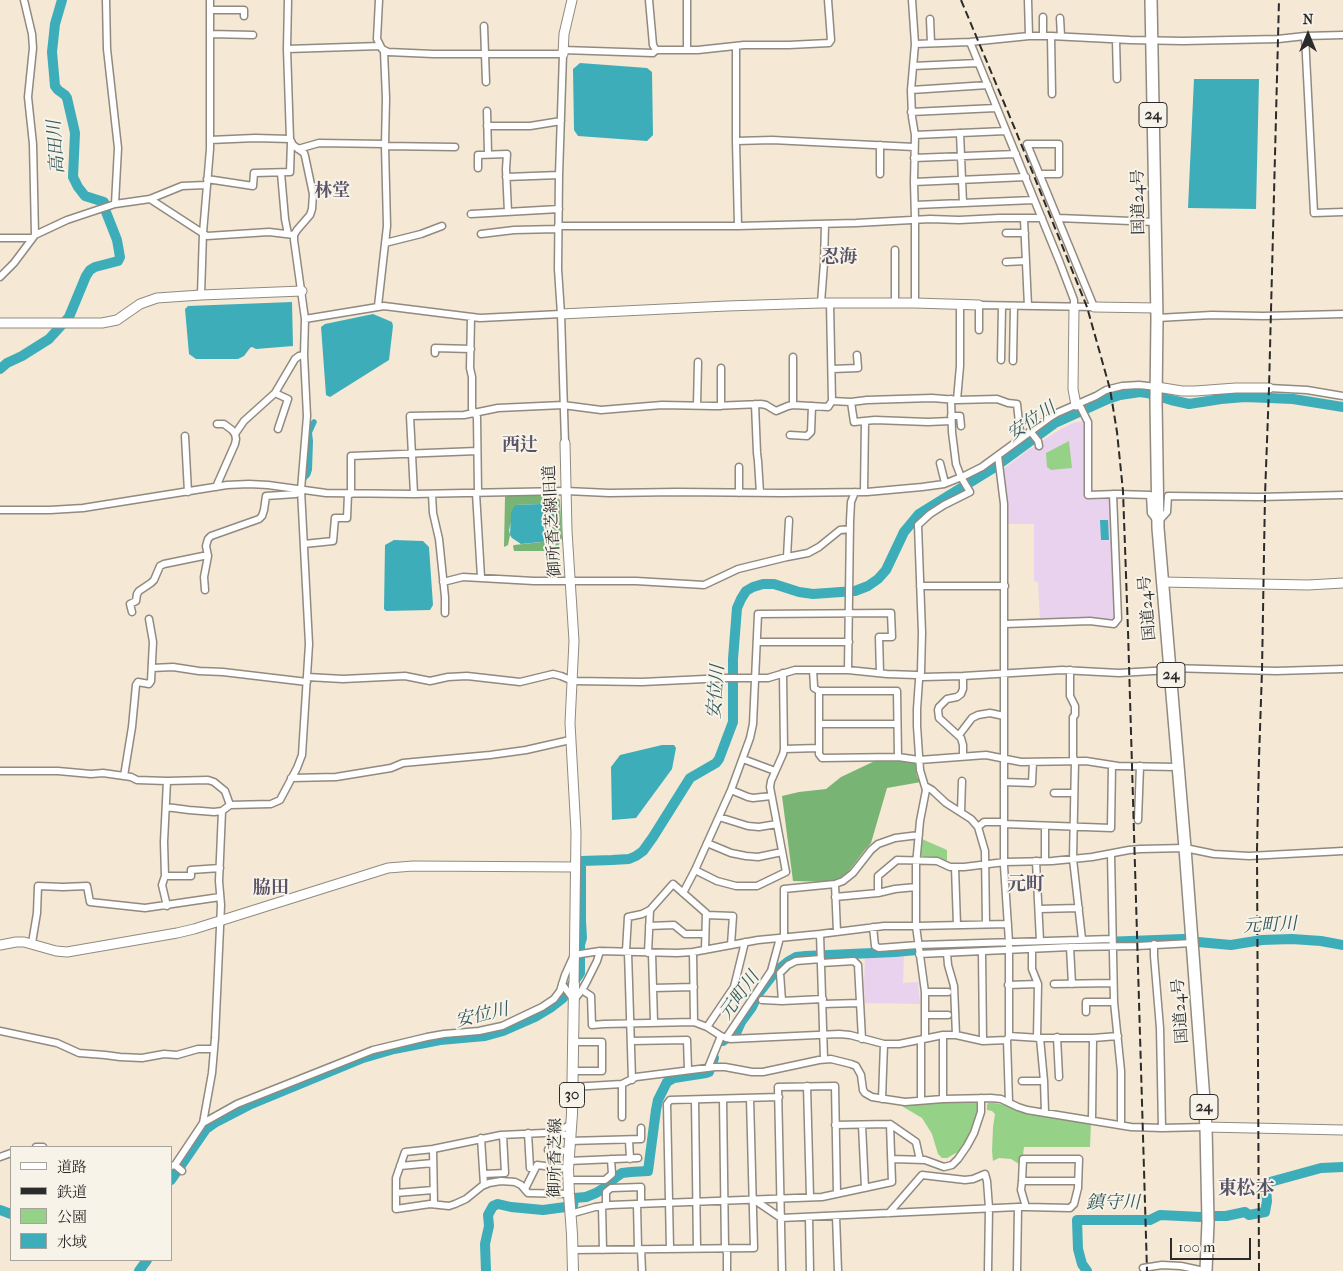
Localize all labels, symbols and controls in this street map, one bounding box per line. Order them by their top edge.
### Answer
north arrow [1283,10,1333,60]
text: N [1303,11,1313,28]
road number: 24 [1139,102,1167,128]
water label: 高田川 [44,119,70,175]
street label: 国道24号 [1129,169,1149,235]
district label: 林堂 [314,181,350,203]
district label: 忍海 [821,247,857,269]
water label: 安位川 [1004,398,1060,446]
district label: 西辻 [502,435,538,457]
street label: 御所香芝線旧道 [540,465,566,577]
street label: 国道24号 [1136,574,1160,642]
road number: 24 [1157,662,1185,688]
water label: 安位川 [704,664,730,720]
district label: 元町 [1007,874,1045,896]
district label: 脇田 [253,878,289,900]
water label: 元町川 [1242,914,1298,938]
water label: 元町川 [715,968,765,1024]
street label: 国道24号 [1169,978,1193,1044]
water label: 安位川 [453,999,511,1033]
road number: 30 [560,1082,584,1108]
road number: 24 [1190,1094,1218,1120]
street label: 御所香芝線 [546,1118,566,1198]
legend [10,1146,172,1261]
text: 道路 [57,1158,87,1176]
district label: 東松本 [1218,1178,1274,1200]
text: 鉄道 [57,1183,87,1201]
water label: 鎮守川 [1086,1193,1140,1215]
text: 公園 [57,1208,87,1226]
scale bar [1173,1228,1254,1260]
text: 水域 [57,1233,87,1251]
text: 100 m [1178,1238,1216,1256]

